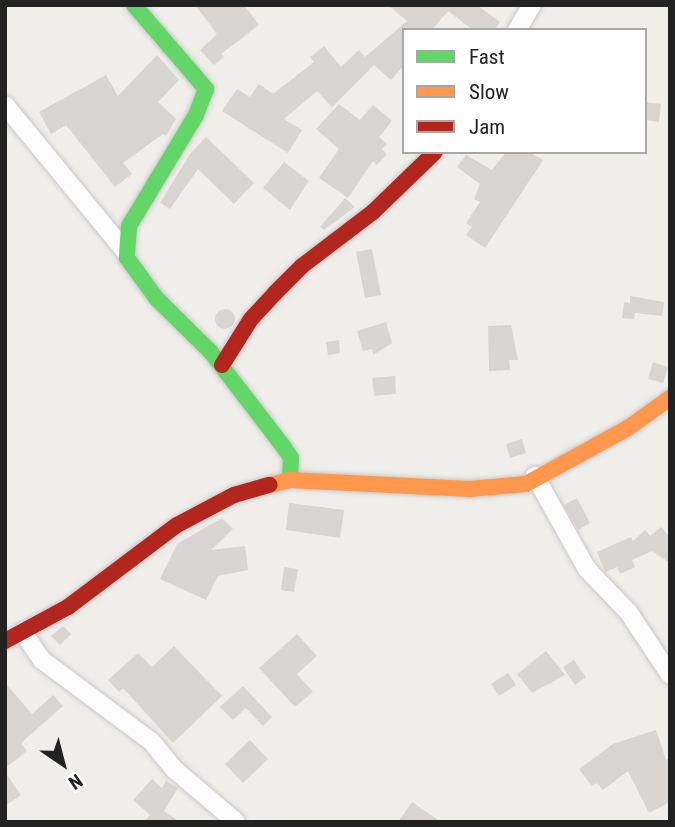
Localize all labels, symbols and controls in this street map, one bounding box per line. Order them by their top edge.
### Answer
legend [402,28,647,154]
text: Fast [469,45,505,69]
text: Slow [469,80,509,104]
text: Jam [469,115,505,139]
north arrow [28,729,98,799]
text: N [64,769,87,794]

